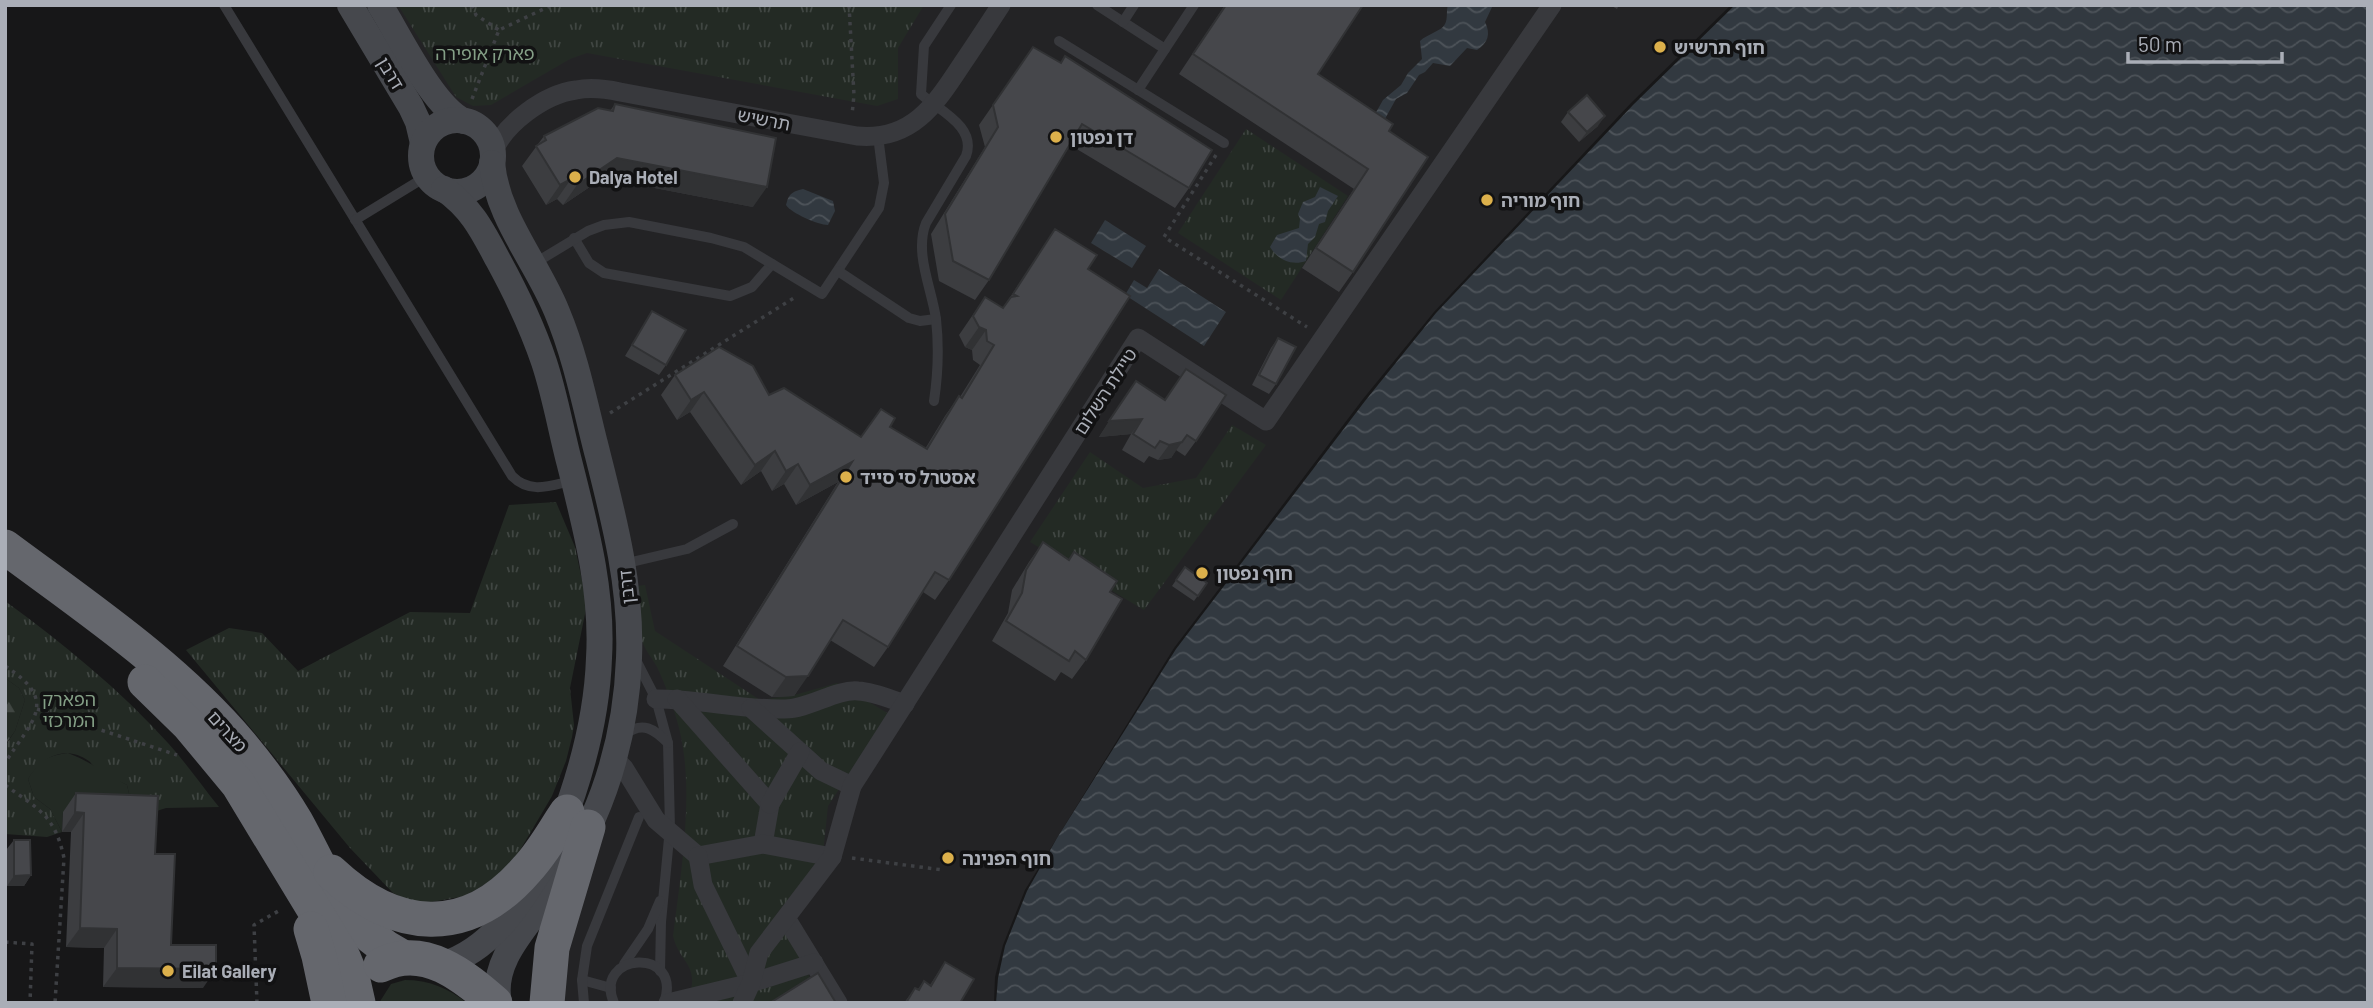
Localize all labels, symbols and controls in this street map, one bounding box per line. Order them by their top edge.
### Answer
scale bar [2128,21,2282,65]
text: 50 m [2138,31,2182,56]
place label: חוף תרשיש [1674,36,1765,58]
marker: חוף תרשיש [1652,39,1668,55]
park label: פארק אופירה [435,42,535,64]
street label: דרבן [373,53,409,93]
street label: תרשיש [736,103,792,135]
place label: דן נפטון [1070,126,1133,148]
marker: דן נפטון [1048,129,1064,145]
place label: Dalya Hotel [589,166,678,188]
marker: Dalya Hotel [567,169,583,185]
place label: חוף מוריה [1501,189,1580,211]
marker: חוף מוריה [1479,192,1495,208]
street label: טיילת השלום [1069,344,1141,438]
place label: אסטרל סי סייד [860,466,976,488]
marker: אסטרל סי סייד [838,469,854,485]
place label: חוף נפטון [1216,562,1293,584]
marker: חוף נפטון [1194,565,1210,581]
street label: דרבן [613,569,639,605]
park label: הפארק המרכזי [42,688,96,731]
street label: מצרים [204,706,252,756]
place label: חוף הפנינה [962,847,1051,869]
marker: חוף הפנינה [940,850,956,866]
place label: Eilat Gallery [182,960,276,982]
marker: Eilat Gallery [160,963,176,979]

